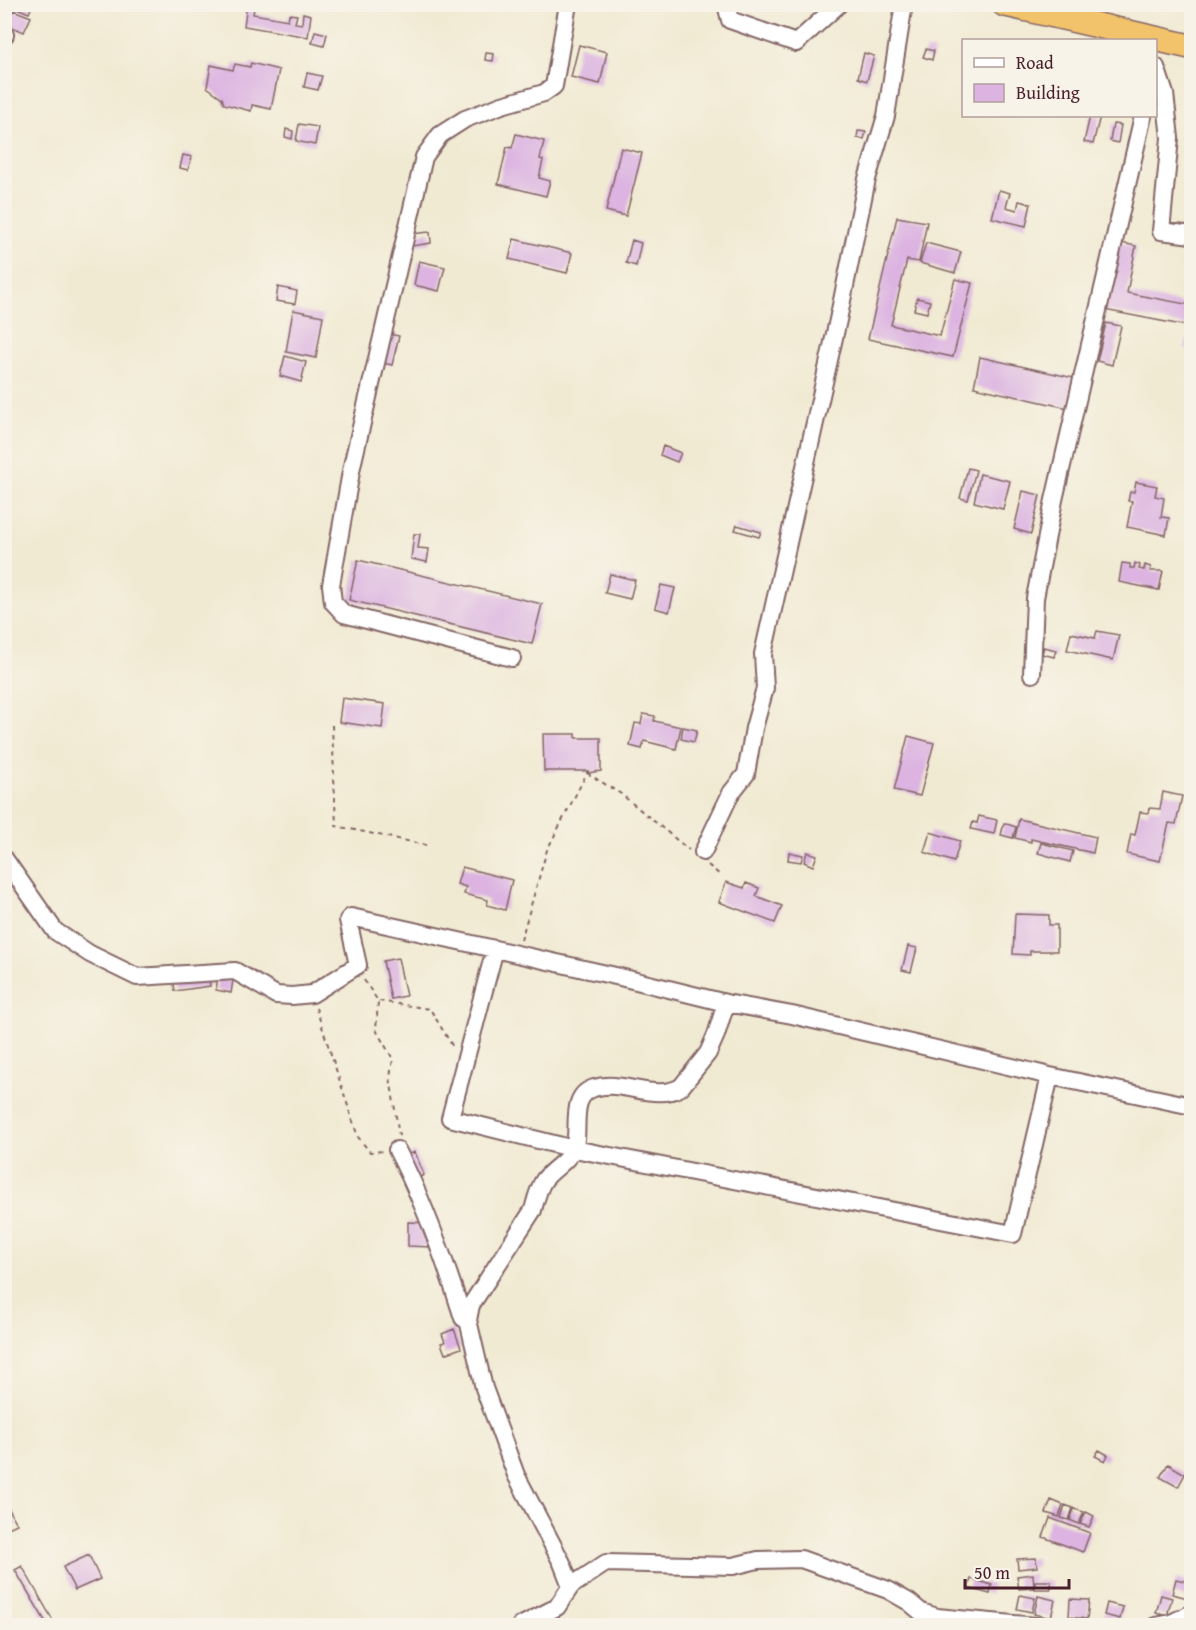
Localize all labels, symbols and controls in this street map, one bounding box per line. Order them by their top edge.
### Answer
legend [962,39,1157,117]
text: Road [1016,49,1054,76]
text: Building [1016,79,1080,106]
scale bar [965,1552,1068,1590]
text: 50 m [974,1559,1010,1586]

